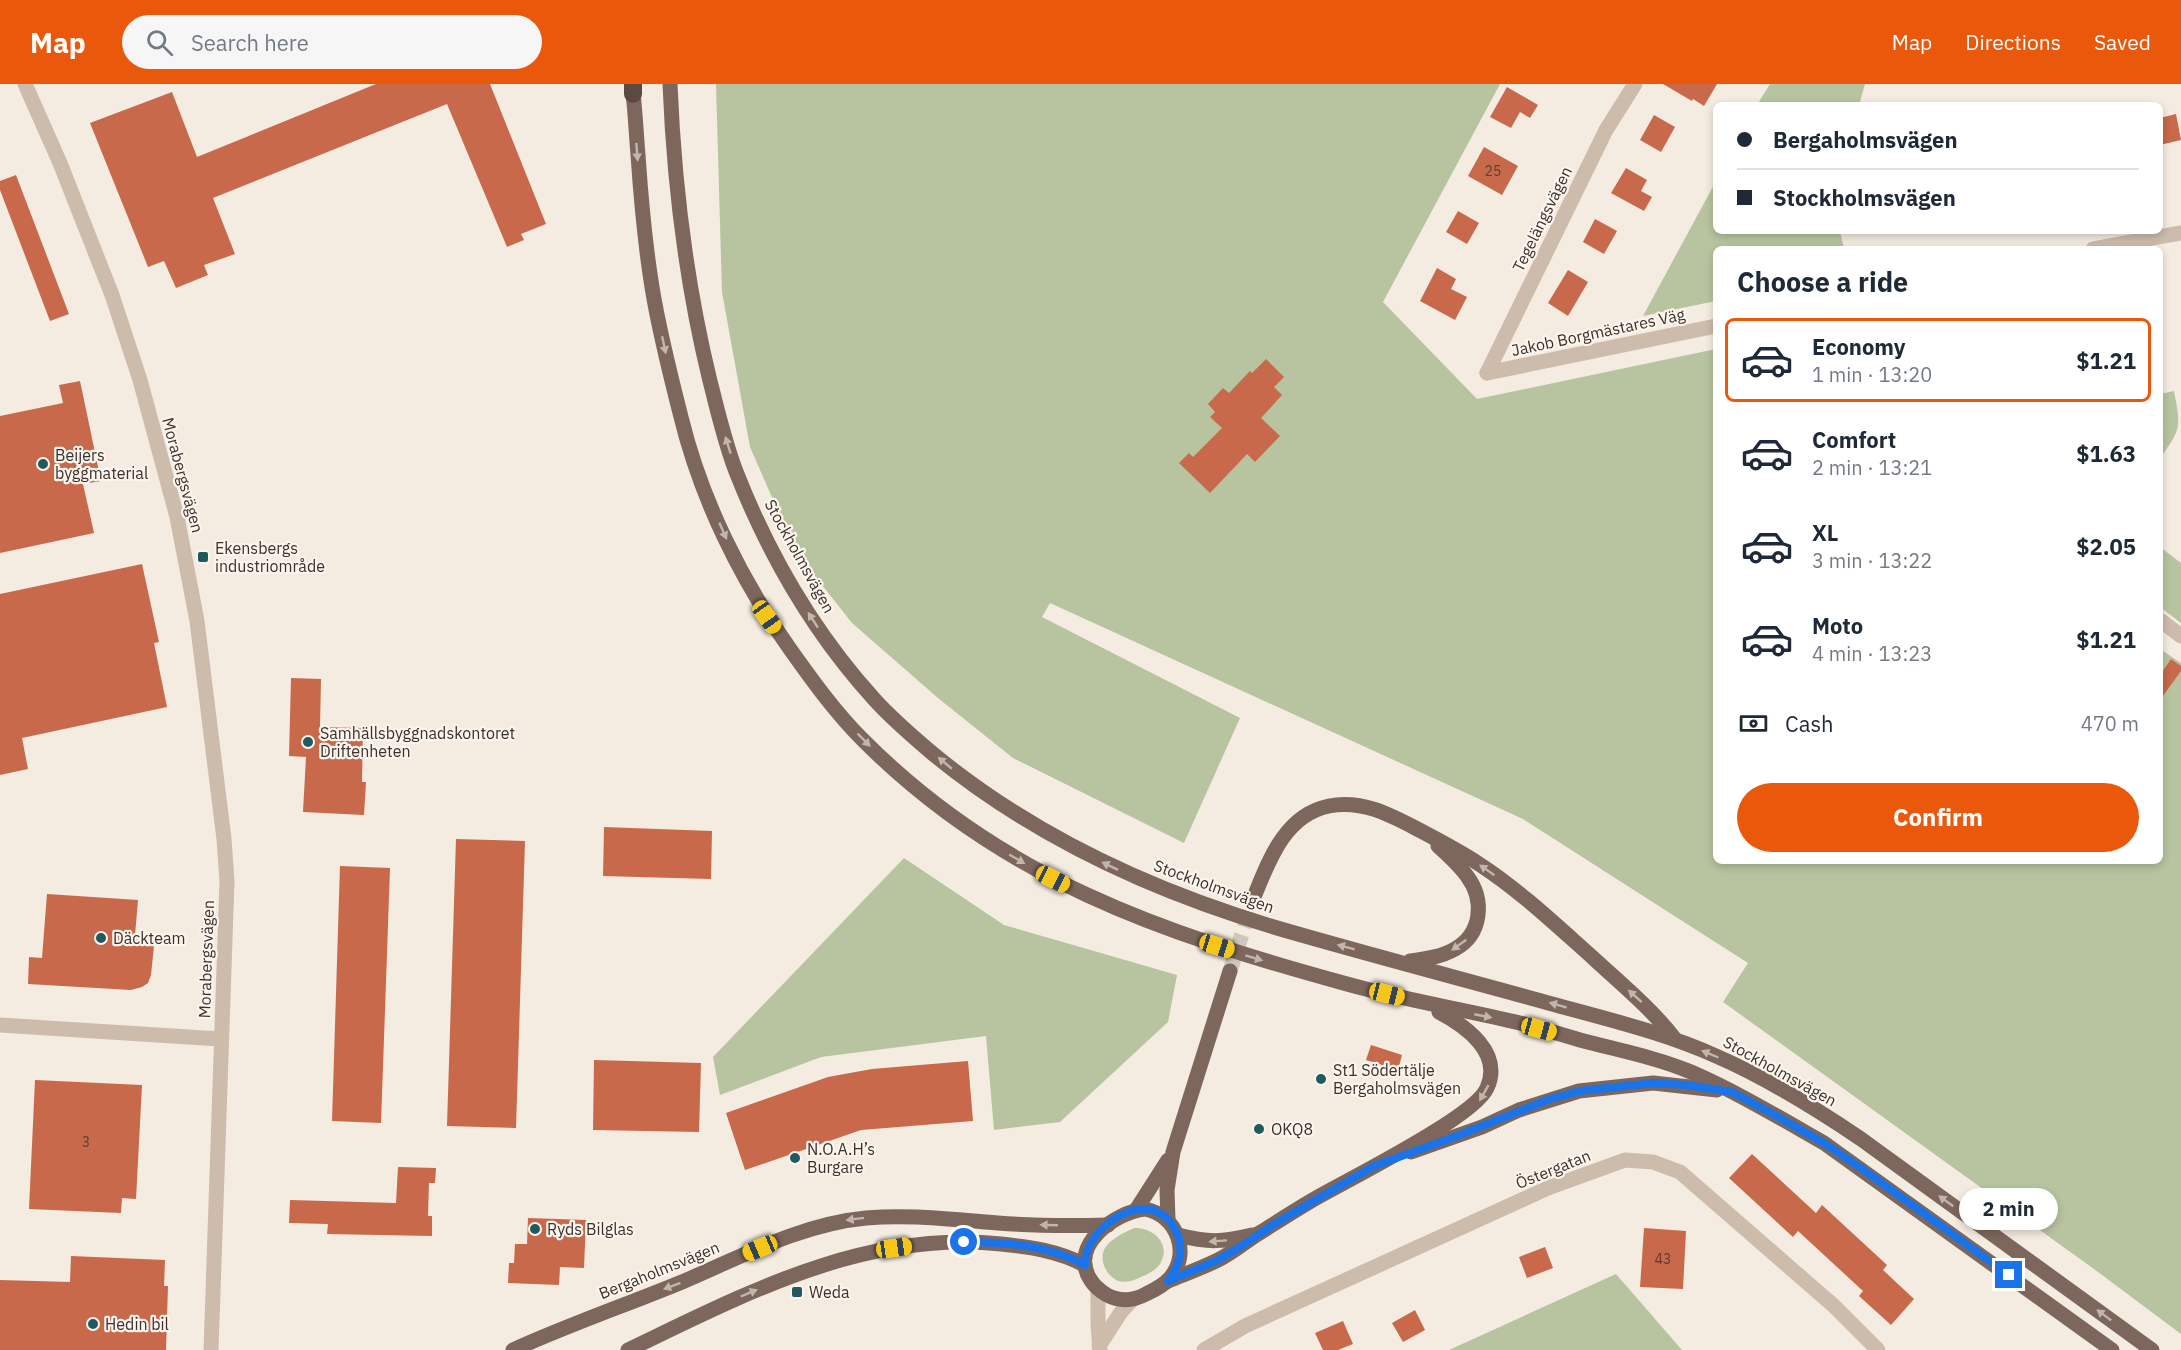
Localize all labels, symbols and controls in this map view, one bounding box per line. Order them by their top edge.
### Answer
search box [122,15,542,69]
text: Map [30,24,86,61]
icon: search [143,26,176,59]
text: Search here [191,28,309,57]
text: Map [1892,28,1932,56]
text: Directions [1965,28,2061,56]
text: Saved [2094,28,2151,56]
text: Bergaholmsvägen [1773,125,1958,154]
one-way arrow [633,143,642,162]
house number: 25 [1485,162,1501,180]
street label: Tegelängsvägen [1508,163,1576,275]
text: Stockholmsvägen [1773,183,1956,212]
text: Choose a ride [1737,264,1908,299]
street label: Jakob Borgmästares Väg [1509,304,1687,360]
text: Economy [1812,332,1906,361]
icon: car [1740,333,1794,387]
one-way arrow [660,336,669,355]
text: $1.21 [2076,346,2136,375]
text: 1 min · 13:20 [1812,361,1932,388]
street label: Morabergsvägen [158,415,208,535]
text: Comfort [1812,425,1896,454]
icon: car [1740,426,1794,480]
one-way arrow [723,436,732,454]
text: $1.63 [2076,439,2136,468]
place label: Beijers byggmaterial [55,445,148,483]
text: 2 min · 13:21 [1812,454,1932,481]
marker: Beijers byggmaterial [36,457,50,471]
street label: Stockholmsvägen [761,496,839,616]
text: XL [1812,518,1838,547]
icon: car [1740,519,1794,573]
one-way arrow [718,522,727,539]
text: $2.05 [2076,532,2136,561]
place label: Ekensbergs industriområde [215,538,325,576]
text: 3 min · 13:22 [1812,547,1932,574]
marker: Ekensbergs industriområde [196,550,210,564]
car [749,597,785,637]
text: Moto [1812,611,1863,640]
one-way arrow [808,612,819,628]
icon: car [1740,612,1794,666]
text: $1.21 [2076,625,2136,654]
text: 4 min · 13:23 [1812,640,1932,667]
icon: cash [1737,707,1770,740]
text: Cash [1785,709,1834,738]
text: 470 m [2081,710,2139,737]
place label: Samhällsbyggnadskontoret Driftenheten [320,723,515,761]
one-way arrow [856,733,870,747]
marker: Samhällsbyggnadskontoret Driftenheten [301,735,315,749]
one-way arrow [938,757,953,770]
button: Confirm [1737,783,2139,852]
one-way arrow [1009,854,1025,865]
street label: Stockholmsvägen [1151,855,1277,917]
one-way arrow [1101,861,1119,871]
car [1033,863,1073,895]
one-way arrow [1480,864,1496,876]
street label: Morabergsvägen [194,899,218,1019]
place label: Däckteam [113,928,185,948]
marker: Däckteam [94,931,108,945]
car [1197,932,1237,960]
one-way arrow [1451,939,1467,951]
one-way arrow [1337,941,1355,951]
one-way arrow [1245,954,1263,963]
car [1367,981,1407,1007]
one-way arrow [1628,989,1643,1003]
one-way arrow [1549,1000,1567,1010]
one-way arrow [1474,1012,1493,1021]
car [1519,1016,1559,1042]
street label: Stockholmsvägen [1720,1032,1840,1110]
one-way arrow [1701,1049,1719,1059]
place label: St1 Södertälje Bergaholmsvägen [1333,1060,1461,1098]
marker: St1 Södertälje Bergaholmsvägen [1314,1072,1328,1086]
one-way arrow [1478,1085,1489,1101]
place label: OKQ8 [1271,1119,1313,1139]
marker: OKQ8 [1252,1122,1266,1136]
house number: 3 [82,1133,90,1151]
place label: N.O.A.H’s Burgare [807,1139,875,1177]
street label: Östergatan [1513,1145,1593,1193]
marker: N.O.A.H’s Burgare [788,1151,802,1165]
callout: 2 min [1960,1188,2058,1230]
one-way arrow [1939,1195,1955,1207]
text: 2 min [1982,1195,2035,1222]
one-way arrow [845,1215,864,1224]
place label: Ryds Bilglas [547,1219,634,1239]
one-way arrow [1040,1221,1059,1230]
marker: Ryds Bilglas [528,1222,542,1236]
route start [950,1228,977,1255]
car [740,1233,780,1263]
one-way arrow [1208,1236,1227,1246]
street label: Bergaholmsvägen [596,1237,722,1303]
car [875,1237,913,1259]
house number: 43 [1655,1250,1671,1268]
route end [1995,1261,2022,1288]
one-way arrow [663,1281,681,1291]
place label: Weda [809,1282,850,1302]
marker: Weda [790,1285,804,1299]
one-way arrow [741,1288,759,1298]
one-way arrow [2097,1309,2113,1321]
place label: Hedin bil [105,1314,169,1334]
marker: Hedin bil [86,1317,100,1331]

